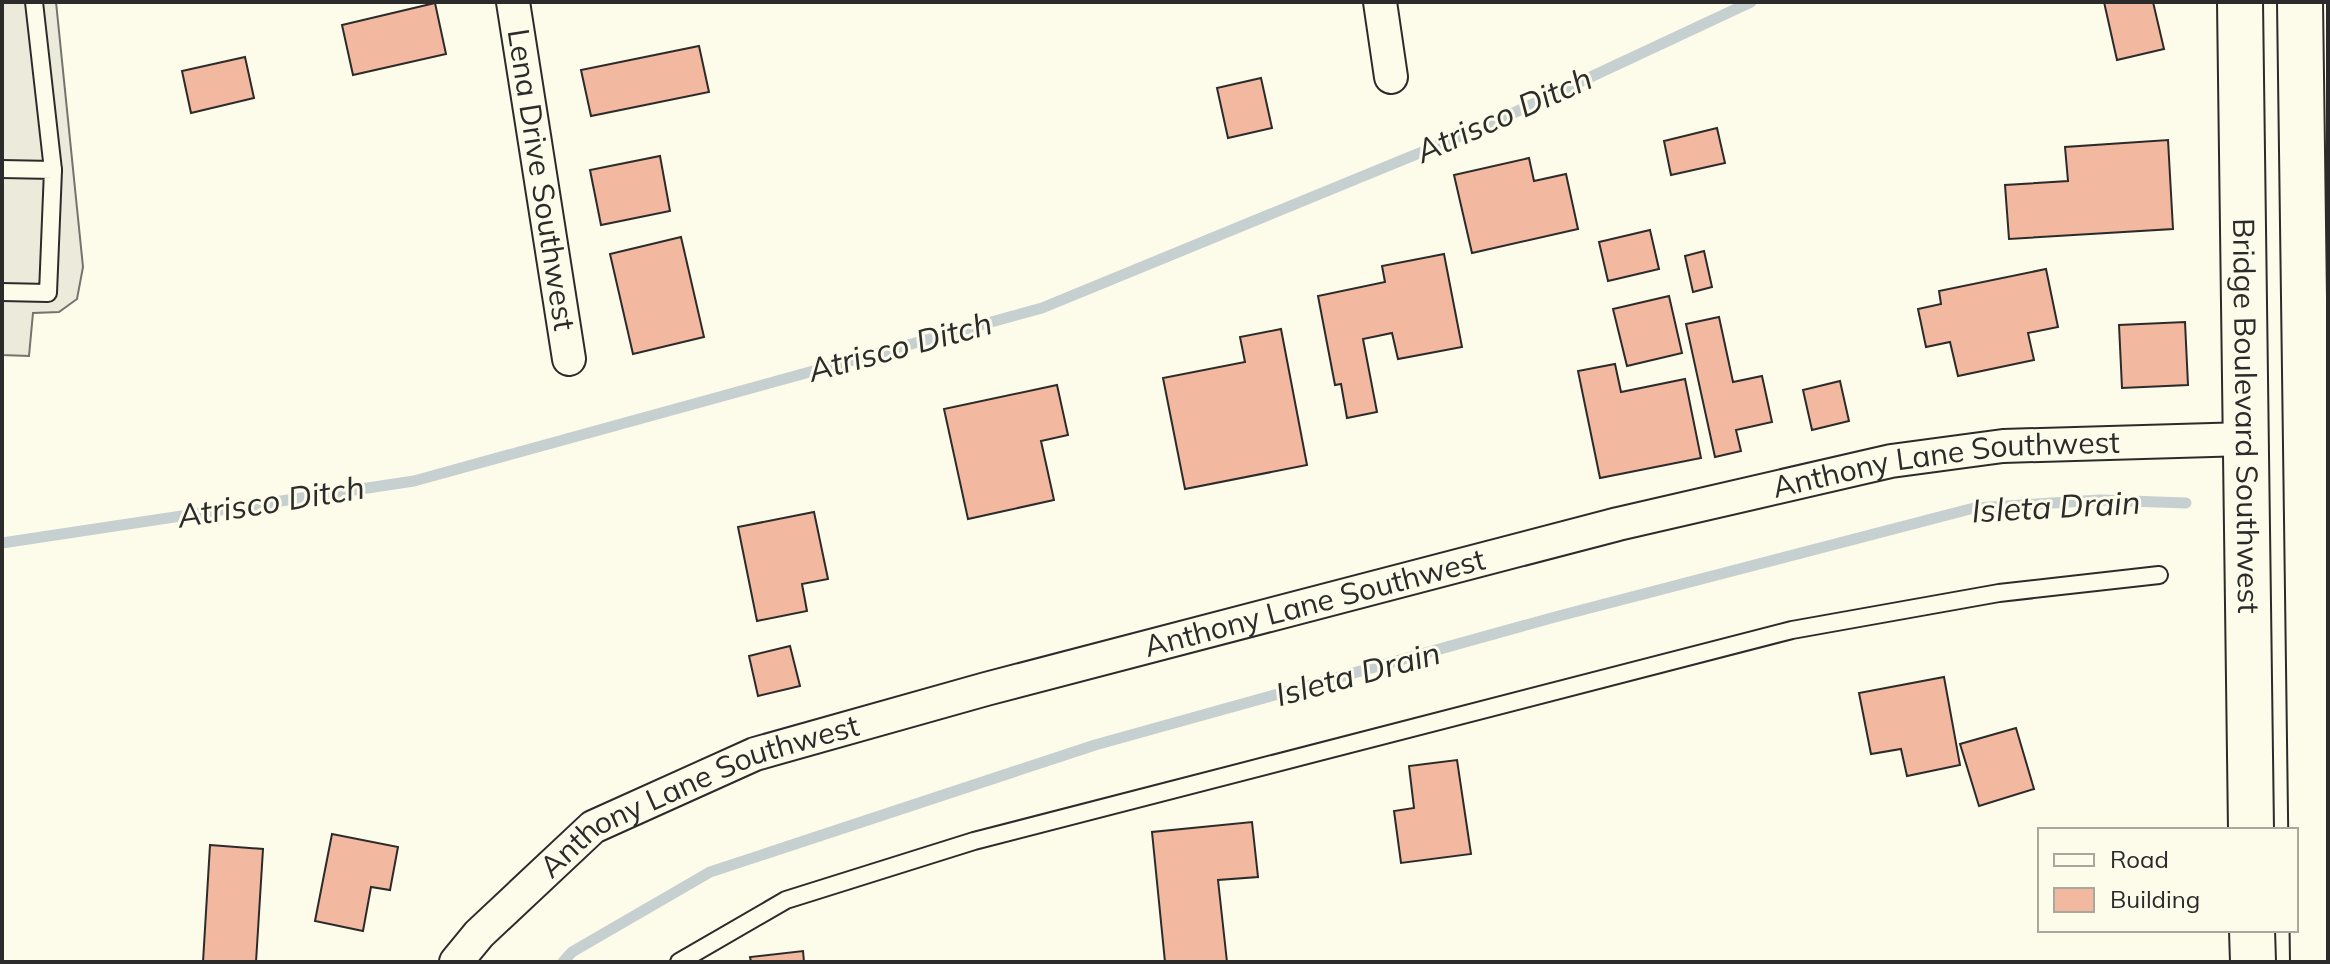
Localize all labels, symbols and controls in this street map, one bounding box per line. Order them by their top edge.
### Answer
street label: Lena Drive Southwest [499,26,584,333]
water label: Atrisco Ditch [1408,57,1598,171]
street label: Bridge Boulevard Southwest [2225,218,2268,614]
water label: Atrisco Ditch [802,302,996,390]
street label: Anthony Lane Southwest [1769,423,2120,506]
water label: Atrisco Ditch [174,466,367,536]
water label: Isleta Drain [1971,482,2141,530]
street label: Anthony Lane Southwest [1140,540,1489,665]
water label: Isleta Drain [1271,632,1444,714]
street label: Anthony Lane Southwest [531,706,863,885]
legend [2038,828,2298,932]
text: Road [2110,844,2169,874]
text: Building [2110,884,2200,914]

